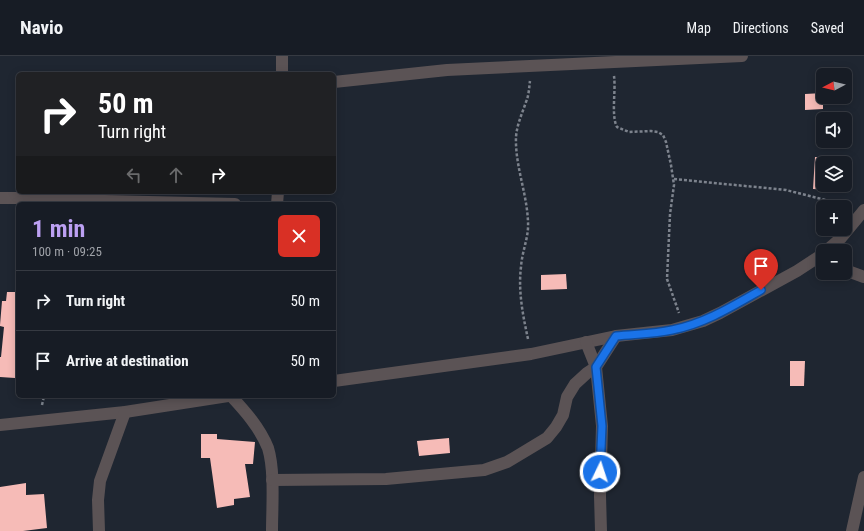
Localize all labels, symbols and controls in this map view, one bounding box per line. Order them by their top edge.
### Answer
text: Navio [20,16,63,39]
text: Map [687,20,711,36]
text: Directions [733,20,789,36]
text: Saved [811,20,844,36]
north arrow [816,68,852,104]
map controls [816,68,852,280]
text: 50 m [98,87,154,120]
icon: right [32,88,84,140]
button: sound [816,112,852,148]
text: Turn right [98,121,166,142]
button: layers [816,156,852,192]
icon: left [123,164,145,186]
icon: ahead [165,164,187,186]
icon: right [207,164,229,186]
button: + [816,200,852,236]
text: 1 min [32,215,85,243]
button: close [278,215,320,257]
text: 100 m · 09:25 [32,244,102,259]
button: − [816,244,852,280]
pin [744,249,778,290]
icon: arrive [750,255,772,277]
icon: right [32,290,54,312]
text: Turn right [66,292,125,310]
text: 50 m [290,292,320,310]
icon: arrive [32,350,54,372]
text: Arrive at destination [66,352,189,370]
text: 50 m [290,352,320,370]
position arrow [579,451,621,493]

